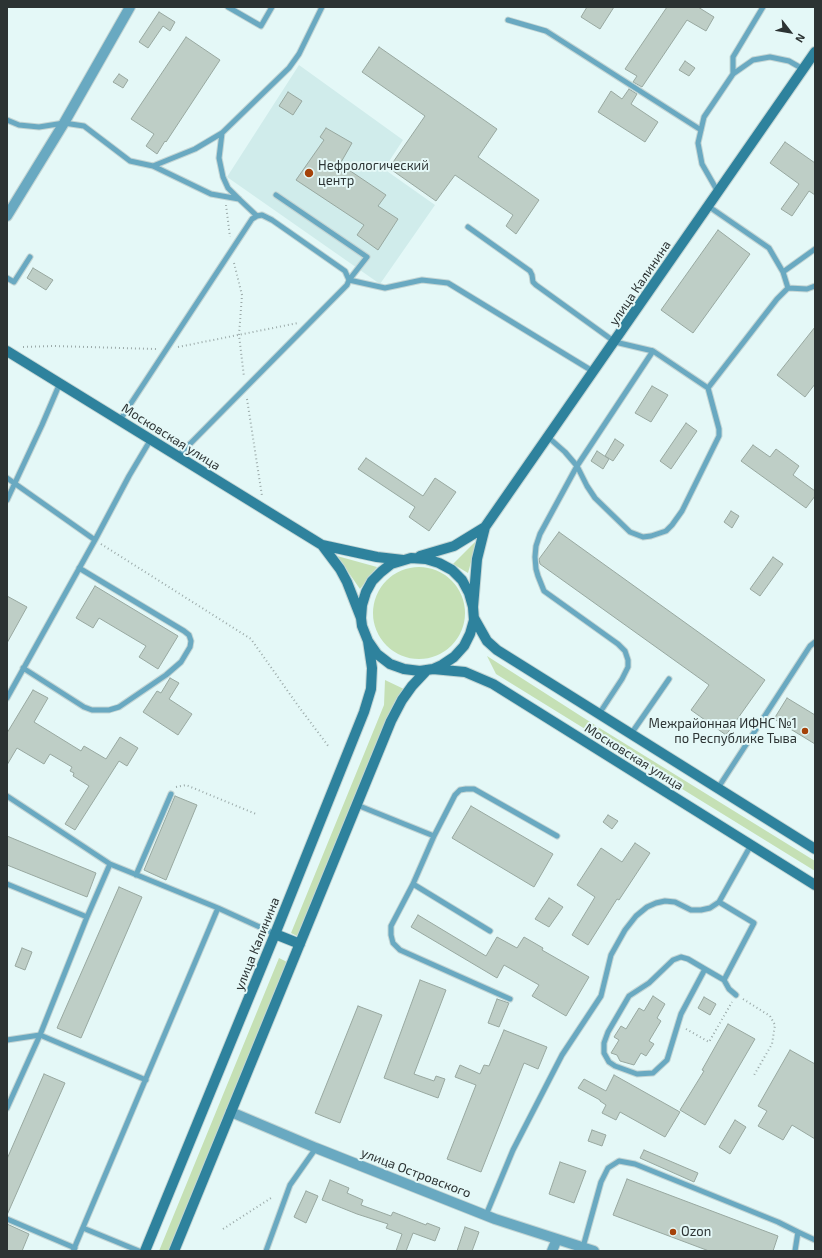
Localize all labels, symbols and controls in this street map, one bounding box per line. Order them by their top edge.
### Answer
north arrow [770,12,810,52]
text: N [793,32,808,45]
place label: Нефрологический центр [318,158,429,189]
marker: Нефрологический центр [303,167,315,179]
street label: улица Калинина [606,238,674,328]
street label: Московская улица [119,400,223,474]
place label: Межрайонная ИФНС №1 по Республике Тыва [649,716,797,747]
street label: Московская улица [582,720,686,794]
marker: Межрайонная ИФНС №1 по Республике Тыва [800,726,810,736]
street label: улица Калинина [231,895,283,993]
street label: улица Островского [359,1145,473,1201]
place label: Ozon [681,1224,711,1240]
marker: Ozon [668,1227,678,1237]

